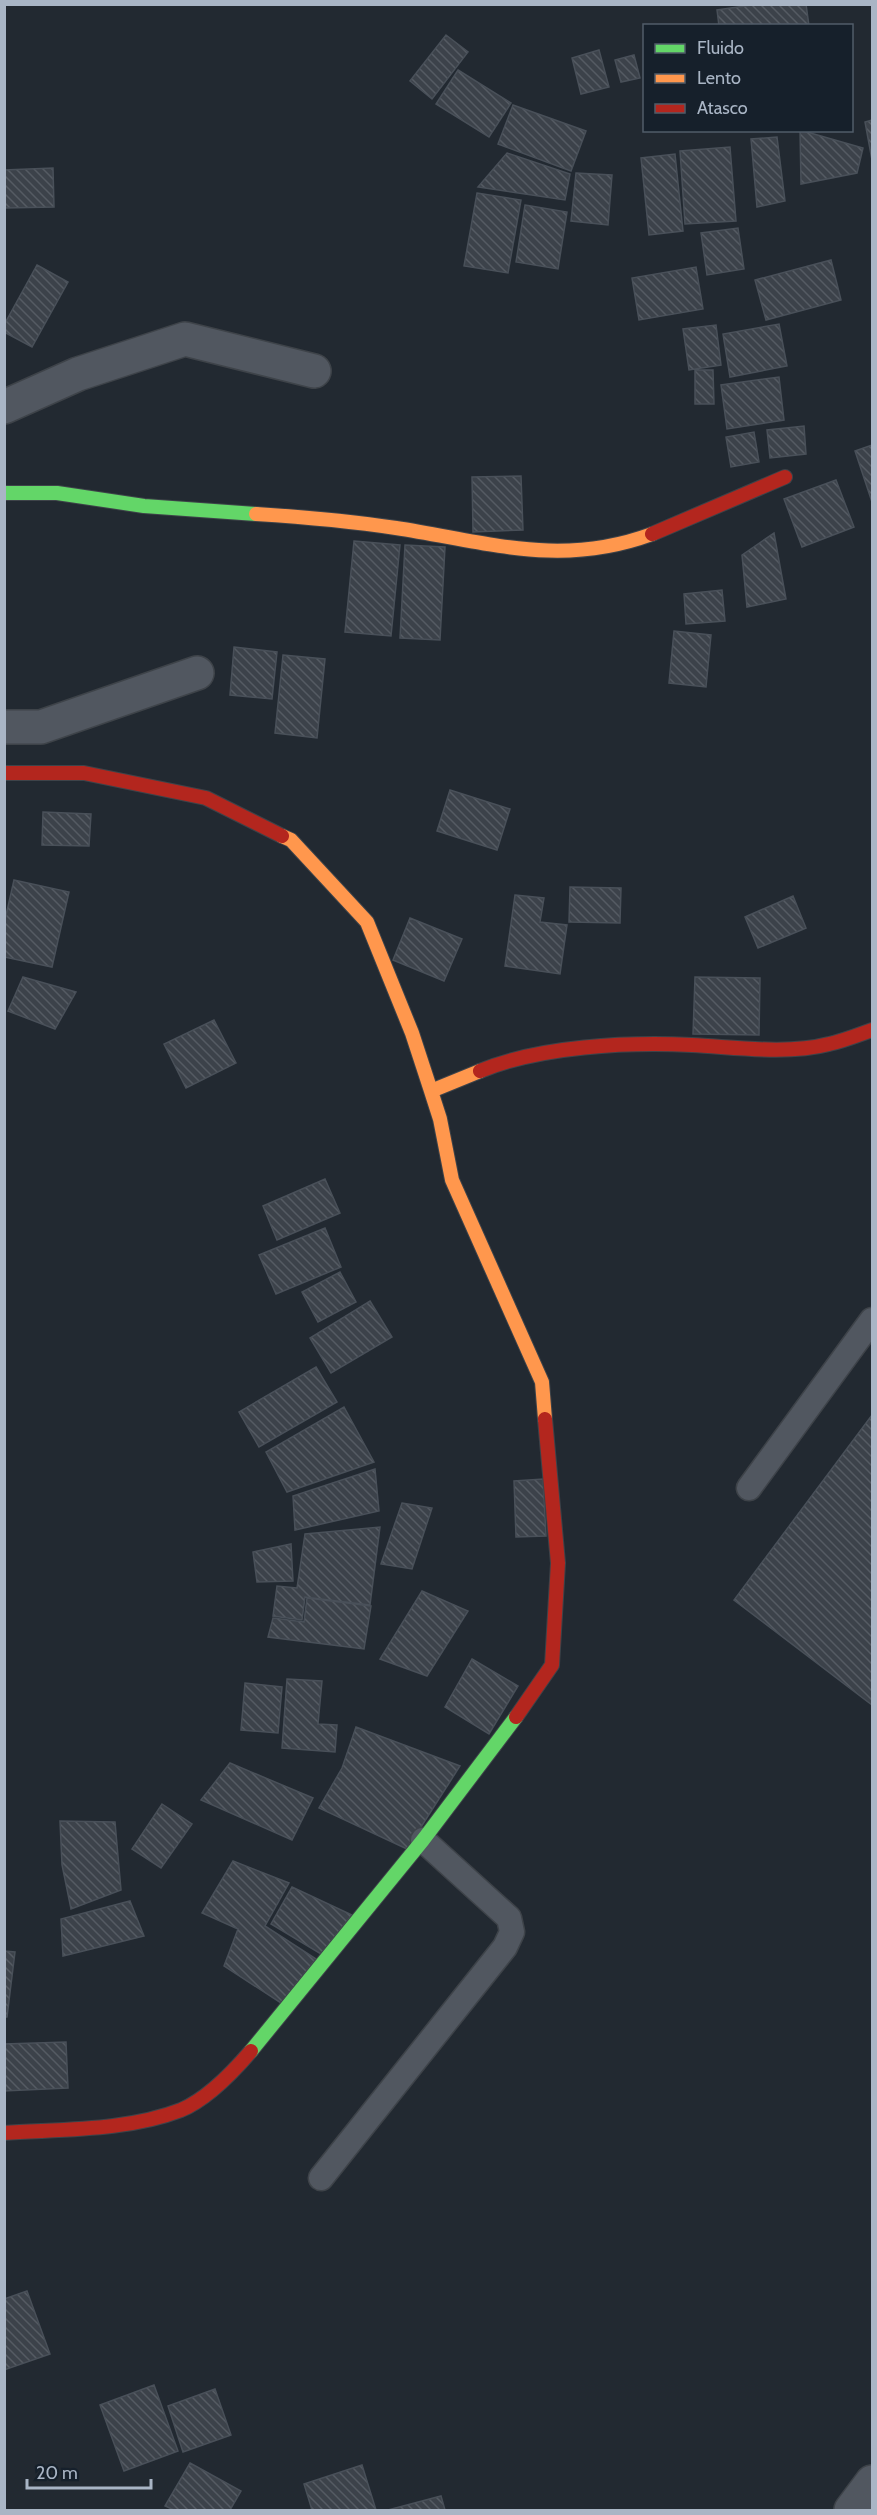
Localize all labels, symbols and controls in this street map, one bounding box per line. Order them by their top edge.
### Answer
legend [643,24,853,132]
text: Fluido [697,37,744,59]
text: Lento [697,67,741,89]
text: Atasco [697,97,748,119]
scale bar [27,2452,152,2490]
text: 20 m [36,2462,78,2484]

